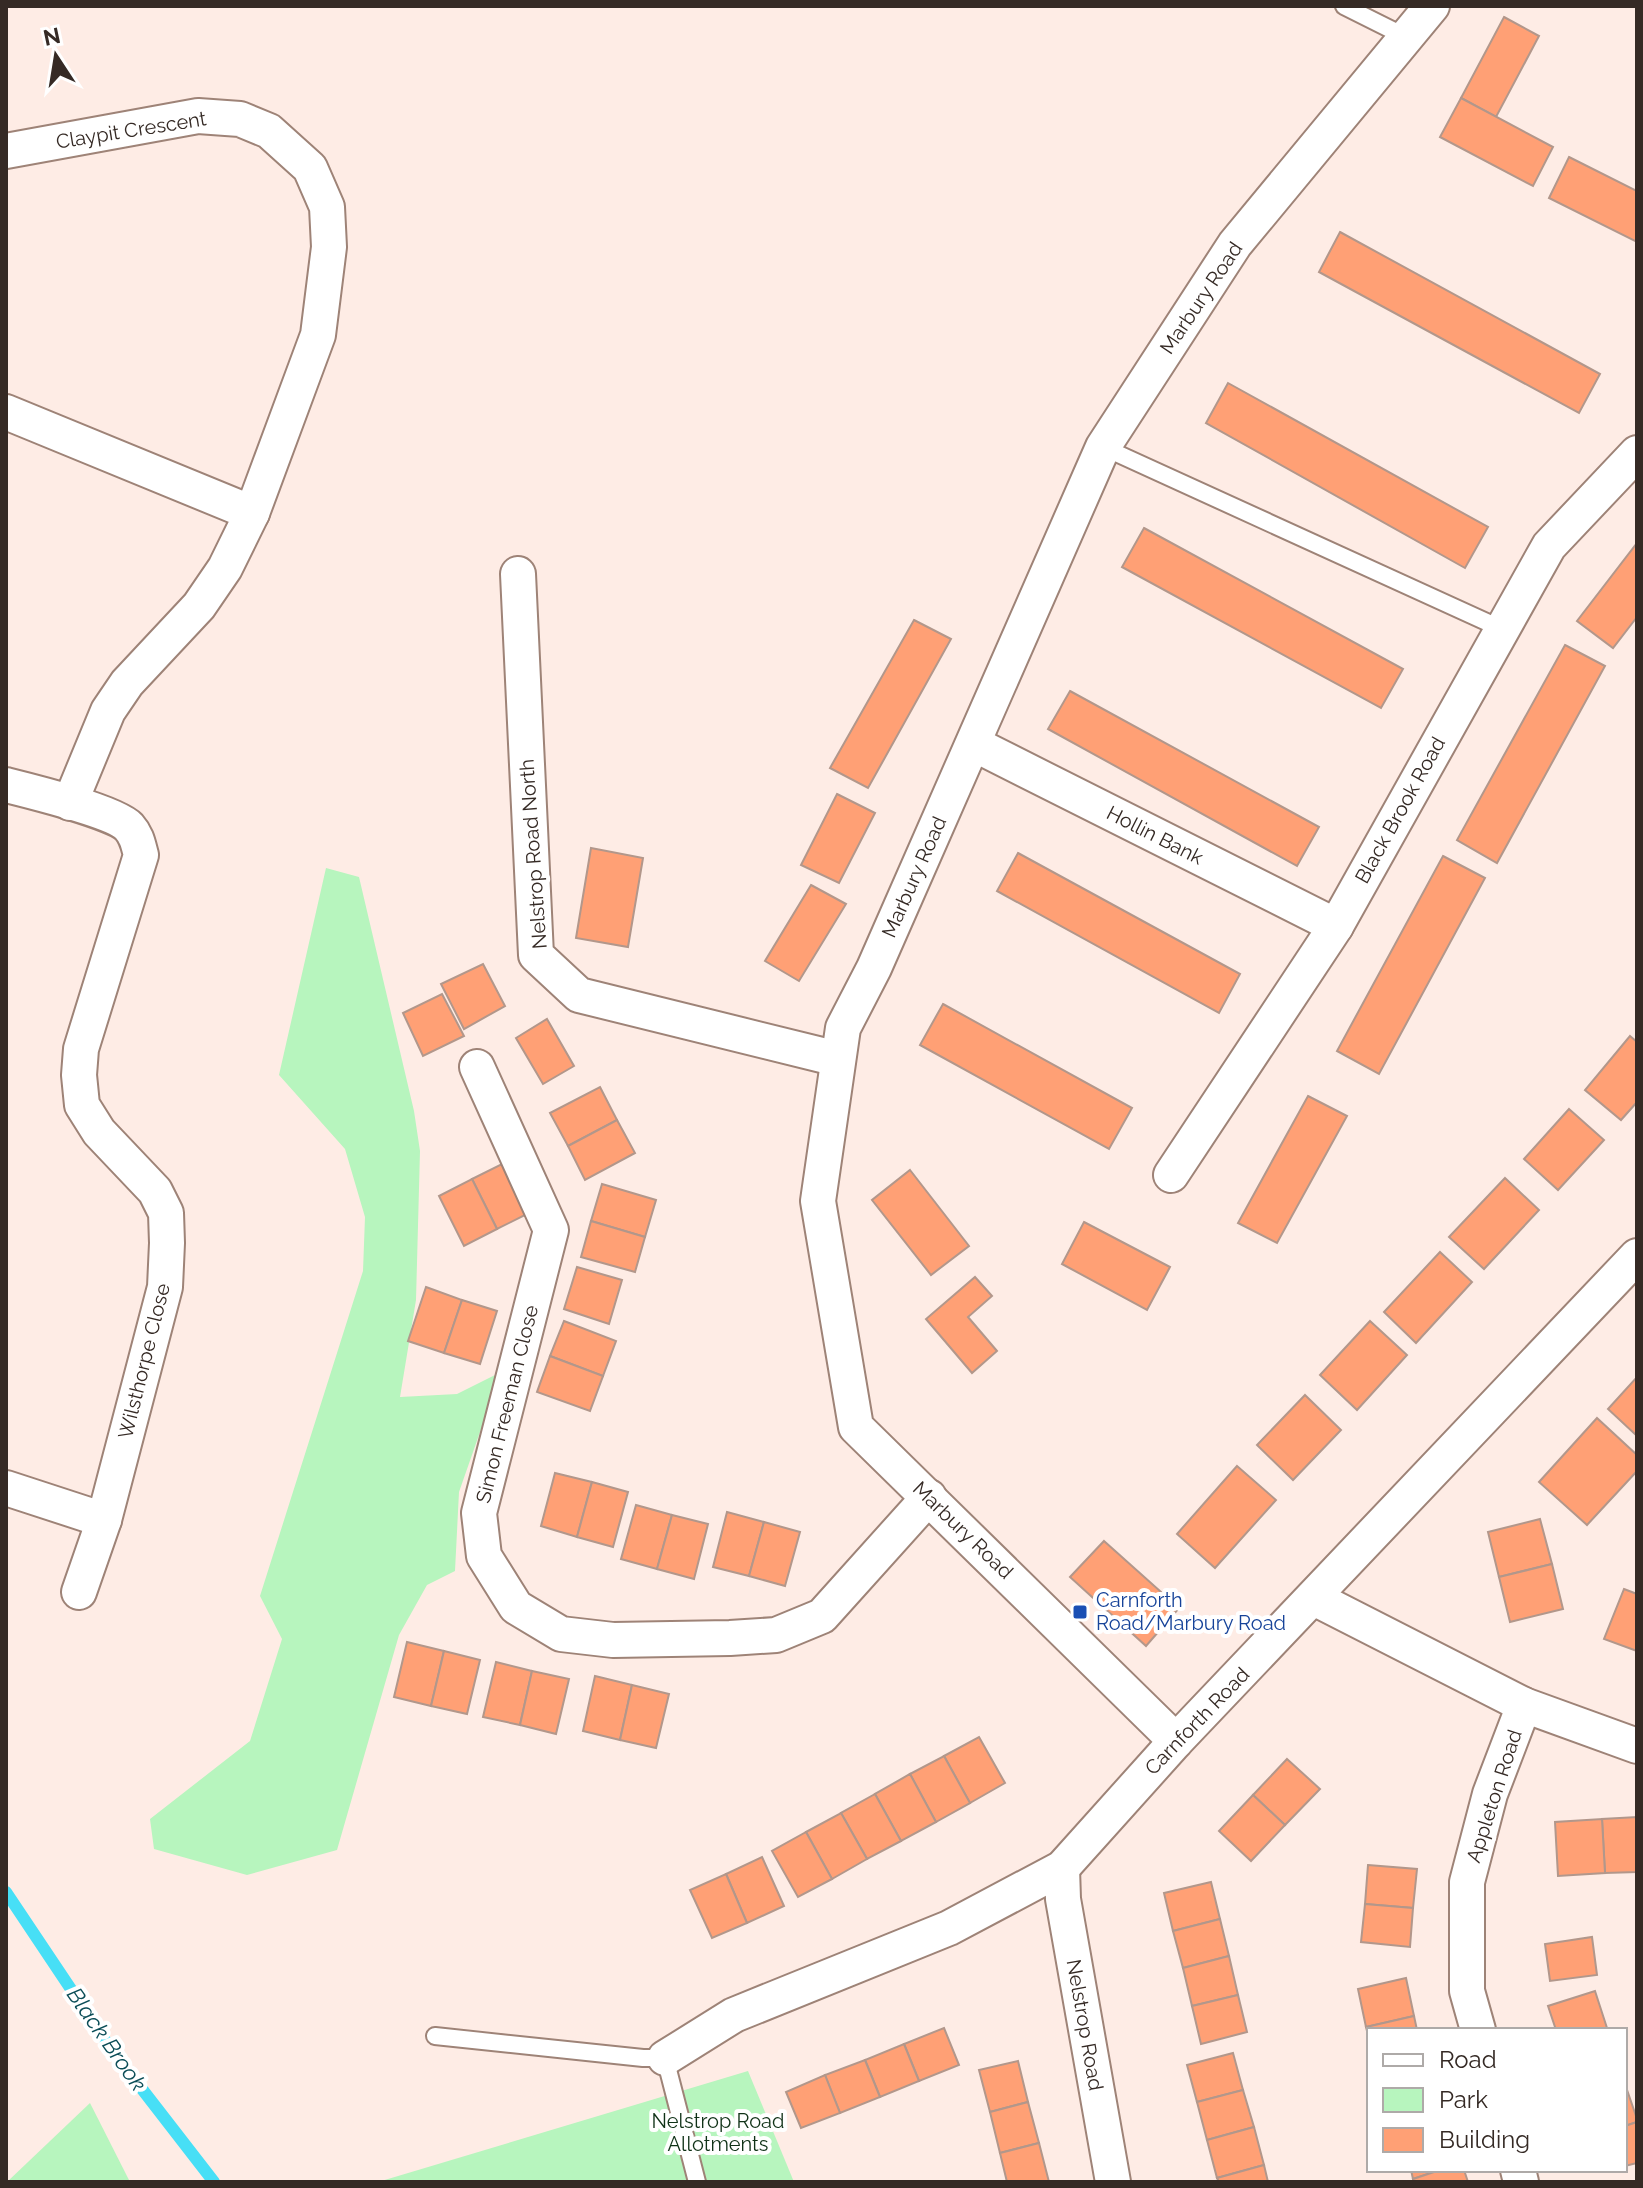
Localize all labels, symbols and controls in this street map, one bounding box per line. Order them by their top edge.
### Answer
north arrow [16,16,96,96]
text: N [41,22,63,51]
street label: Claypit Crescent [54,106,208,154]
street label: Marbury Road [1155,237,1247,359]
street label: Black Brook Road [1350,733,1450,887]
street label: Nelstrop Road North [514,758,552,950]
street label: Hollin Bank [1103,800,1208,870]
street label: Marbury Road [877,813,951,941]
street label: Wilsthorpe Close [113,1281,175,1441]
street label: Simon Freeman Close [471,1302,543,1506]
street label: Marbury Road [908,1476,1018,1584]
place label: Carnforth Road/Marbury Road [1096,1588,1286,1635]
marker: Carnforth Road/Marbury Road [1071,1603,1089,1621]
street label: Carnforth Road [1140,1662,1254,1780]
street label: Appleton Road [1461,1726,1527,1866]
street label: Nelstrop Road [1062,1958,1108,2092]
water label: Black Brook [62,1982,152,2096]
legend [1367,2028,1627,2172]
text: Road [1439,2045,1497,2074]
text: Park [1439,2085,1488,2114]
park label: Nelstrop Road Allotments [652,2109,784,2156]
text: Building [1439,2125,1530,2154]

